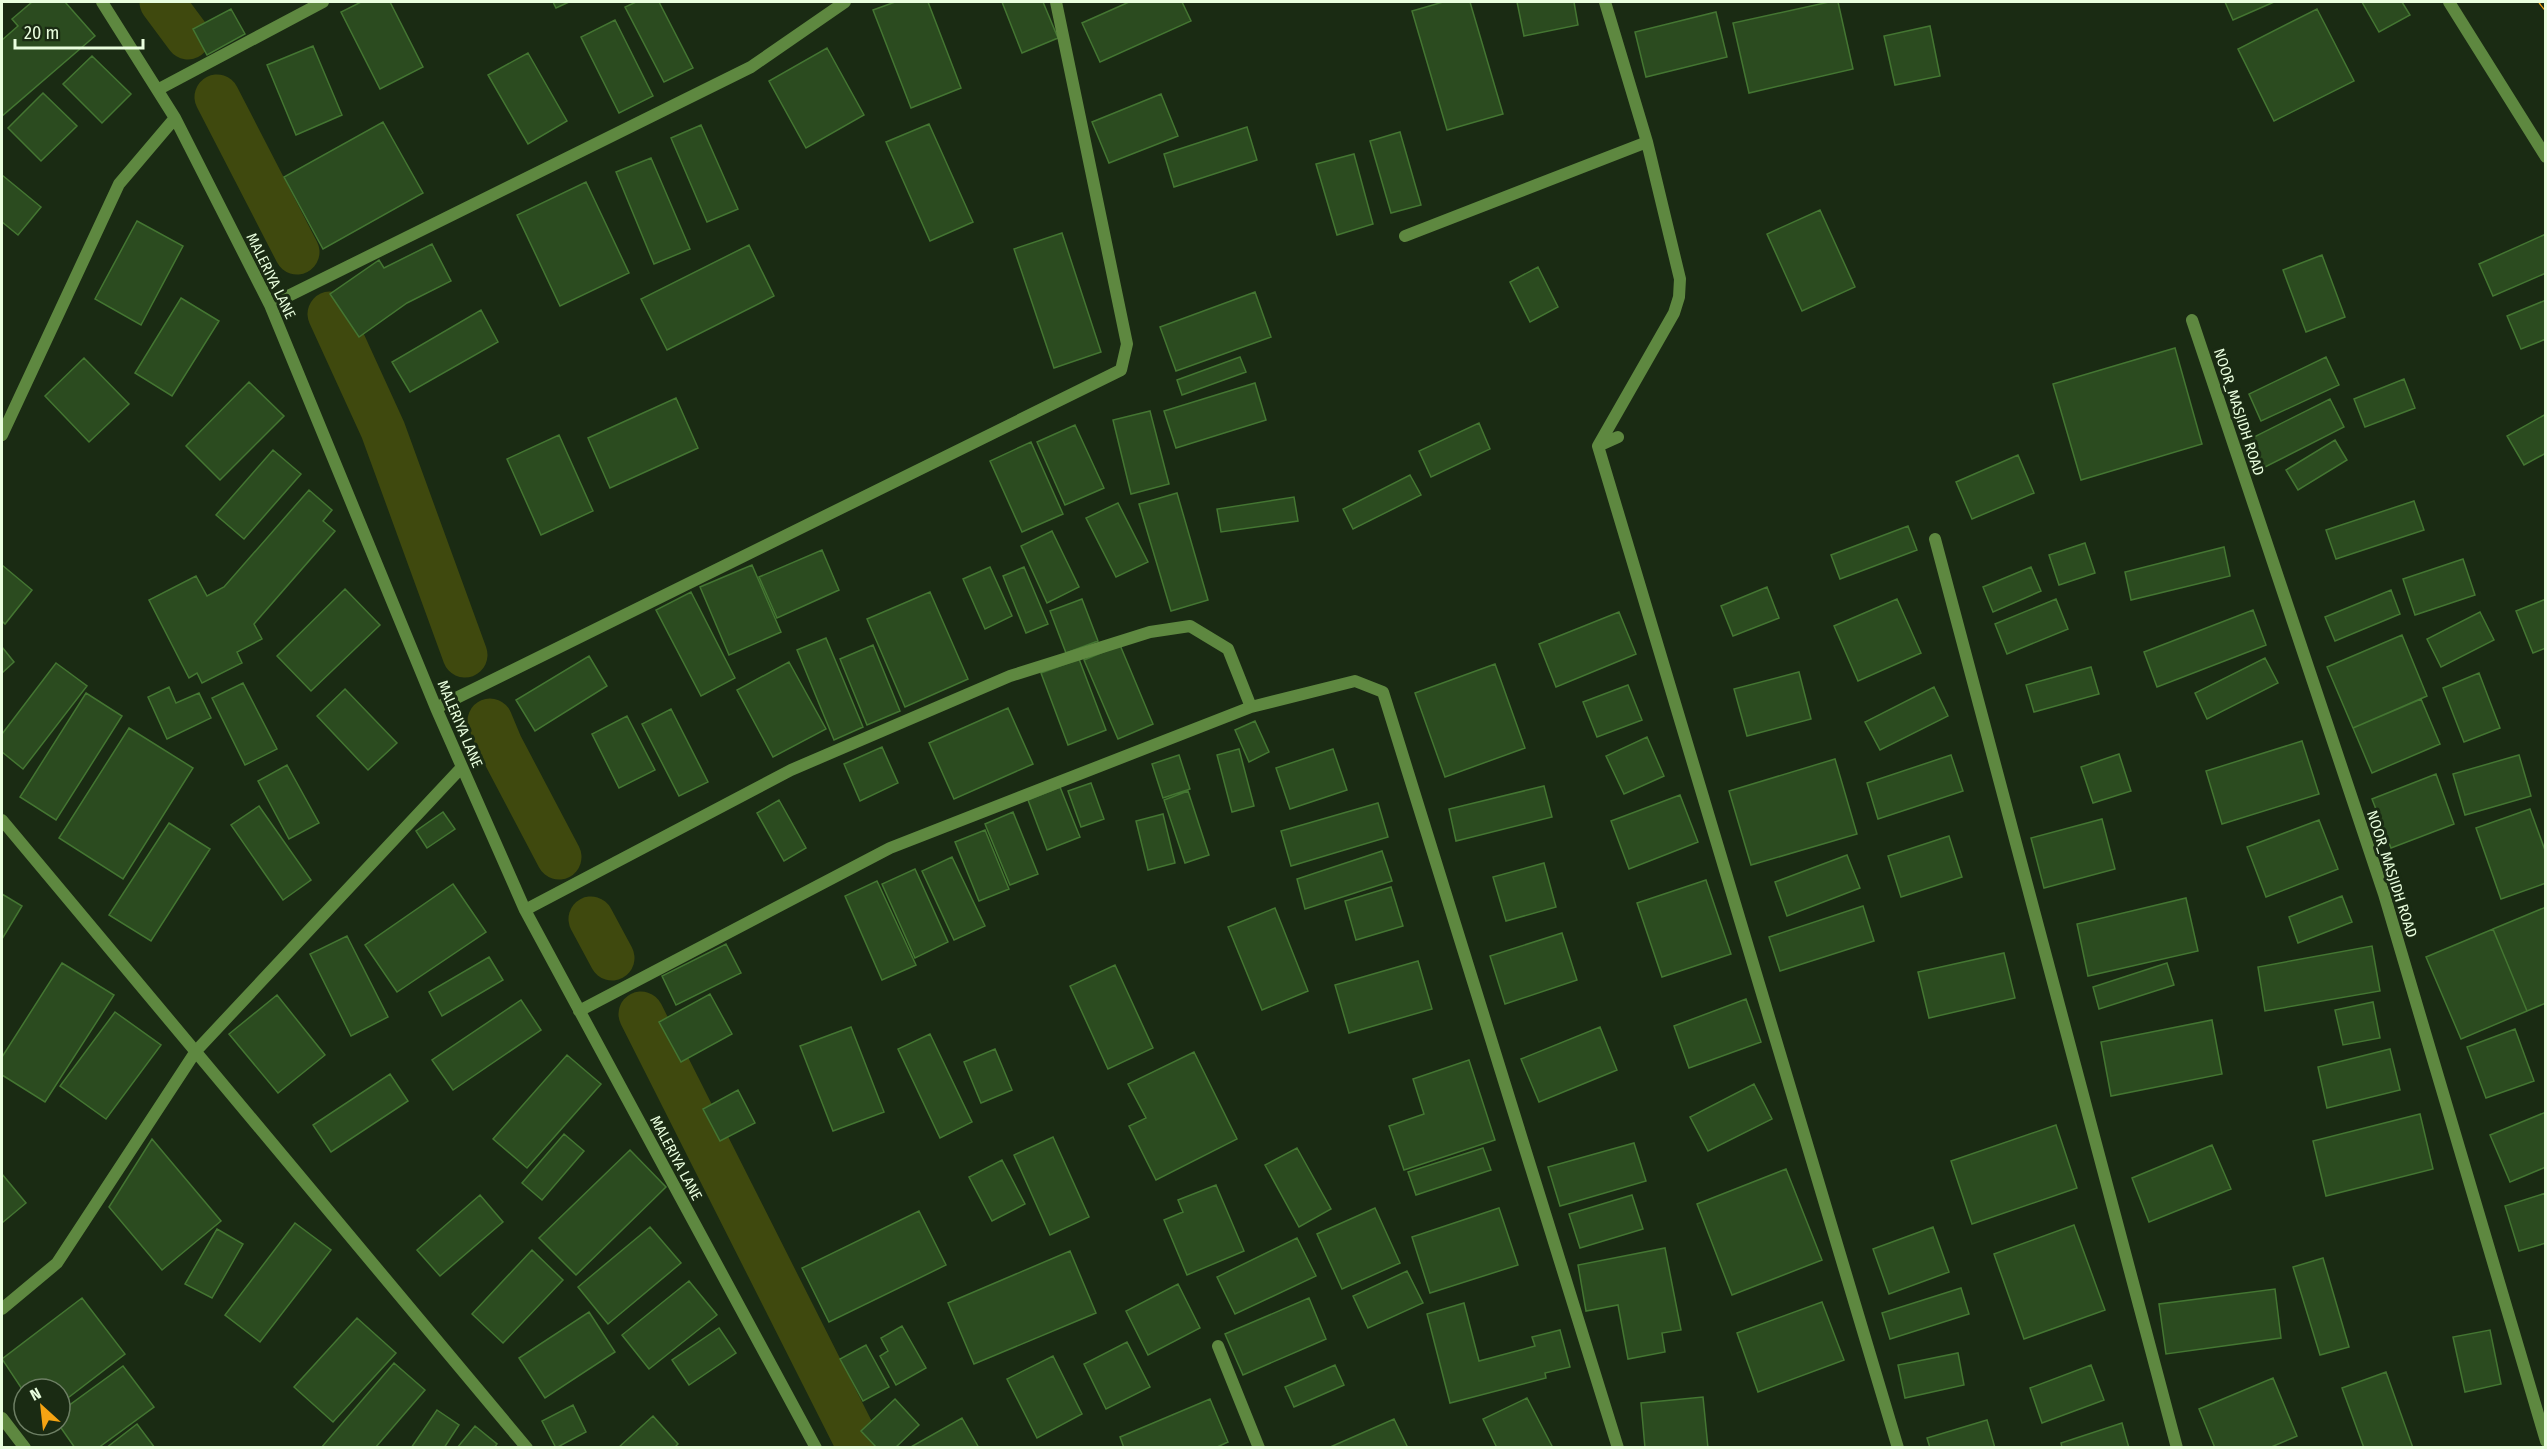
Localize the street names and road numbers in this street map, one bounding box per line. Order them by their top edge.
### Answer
street label: MALERIYA LANE [242,230,300,322]
street label: NOOR_MASJIDH ROAD [2210,346,2268,478]
street label: MALERIYA LANE [434,678,486,770]
street label: NOOR_MASJIDH ROAD [2363,808,2421,940]
street label: MALERIYA LANE [646,1113,706,1203]

